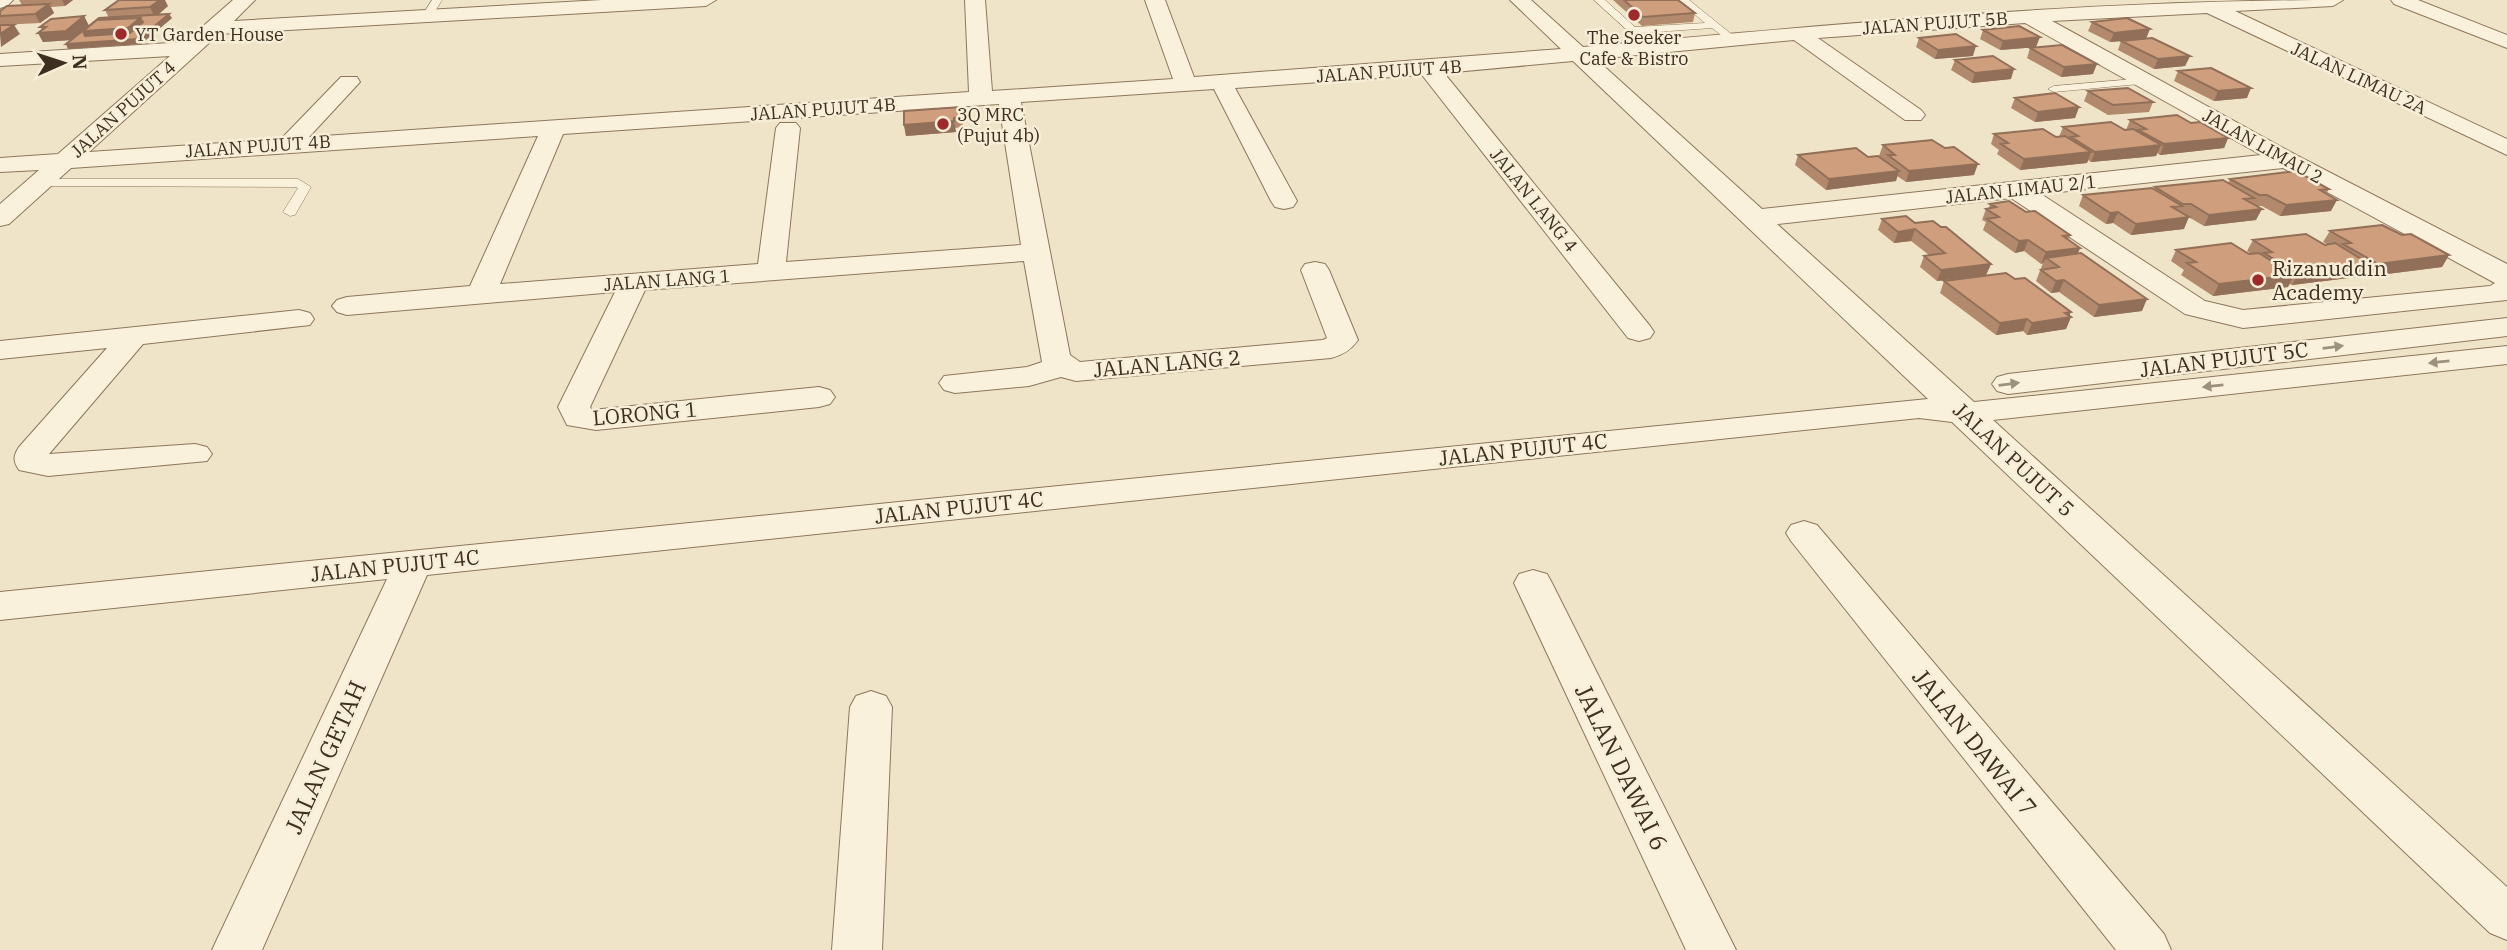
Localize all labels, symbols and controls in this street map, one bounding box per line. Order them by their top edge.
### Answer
street label: JALAN PUJUT 5B [1861,6,2009,40]
marker: The Seeker Cafe & Bistro [1626,7,1642,23]
place label: YT Garden House [135,23,284,46]
marker: YT Garden House [113,26,129,42]
place label: The Seeker Cafe & Bistro [1580,26,1688,70]
north arrow [28,28,98,98]
street label: JALAN LIMAU 2A [2288,37,2431,120]
street label: JALAN PUJUT 4B [1315,54,1463,88]
street label: JALAN PUJUT 4 [66,56,180,162]
street label: JALAN PUJUT 4B [749,92,897,126]
place label: 3Q MRC (Pujut 4b) [957,103,1040,147]
street label: JALAN LIMAU 2 [2199,103,2327,189]
marker: 3Q MRC (Pujut 4b) [935,116,951,132]
street label: JALAN PUJUT 4B [184,129,332,163]
street label: JALAN LANG 4 [1485,144,1583,256]
street label: JALAN LIMAU 2/1 [1944,170,2098,208]
place label: Rizanuddin Academy [2272,254,2387,306]
street label: JALAN LANG 1 [603,264,731,296]
marker: Rizanuddin Academy [2250,272,2266,288]
street label: JALAN PUJUT 5C [2138,335,2310,383]
one-way arrow [2322,341,2344,352]
street label: JALAN LANG 2 [1092,343,1242,383]
one-way arrow [2428,357,2450,368]
one-way arrow [1998,378,2020,389]
one-way arrow [2202,381,2224,392]
street label: LORONG 1 [591,394,699,432]
street label: JALAN PUJUT 5 [1947,396,2081,522]
street label: JALAN PUJUT 4C [1437,426,1609,472]
street label: JALAN PUJUT 4C [873,484,1045,530]
street label: JALAN PUJUT 4C [309,542,481,588]
street label: JALAN DAWAI 7 [1906,662,2044,822]
street label: JALAN GETAH [277,675,373,839]
street label: JALAN DAWAI 6 [1568,679,1676,855]

